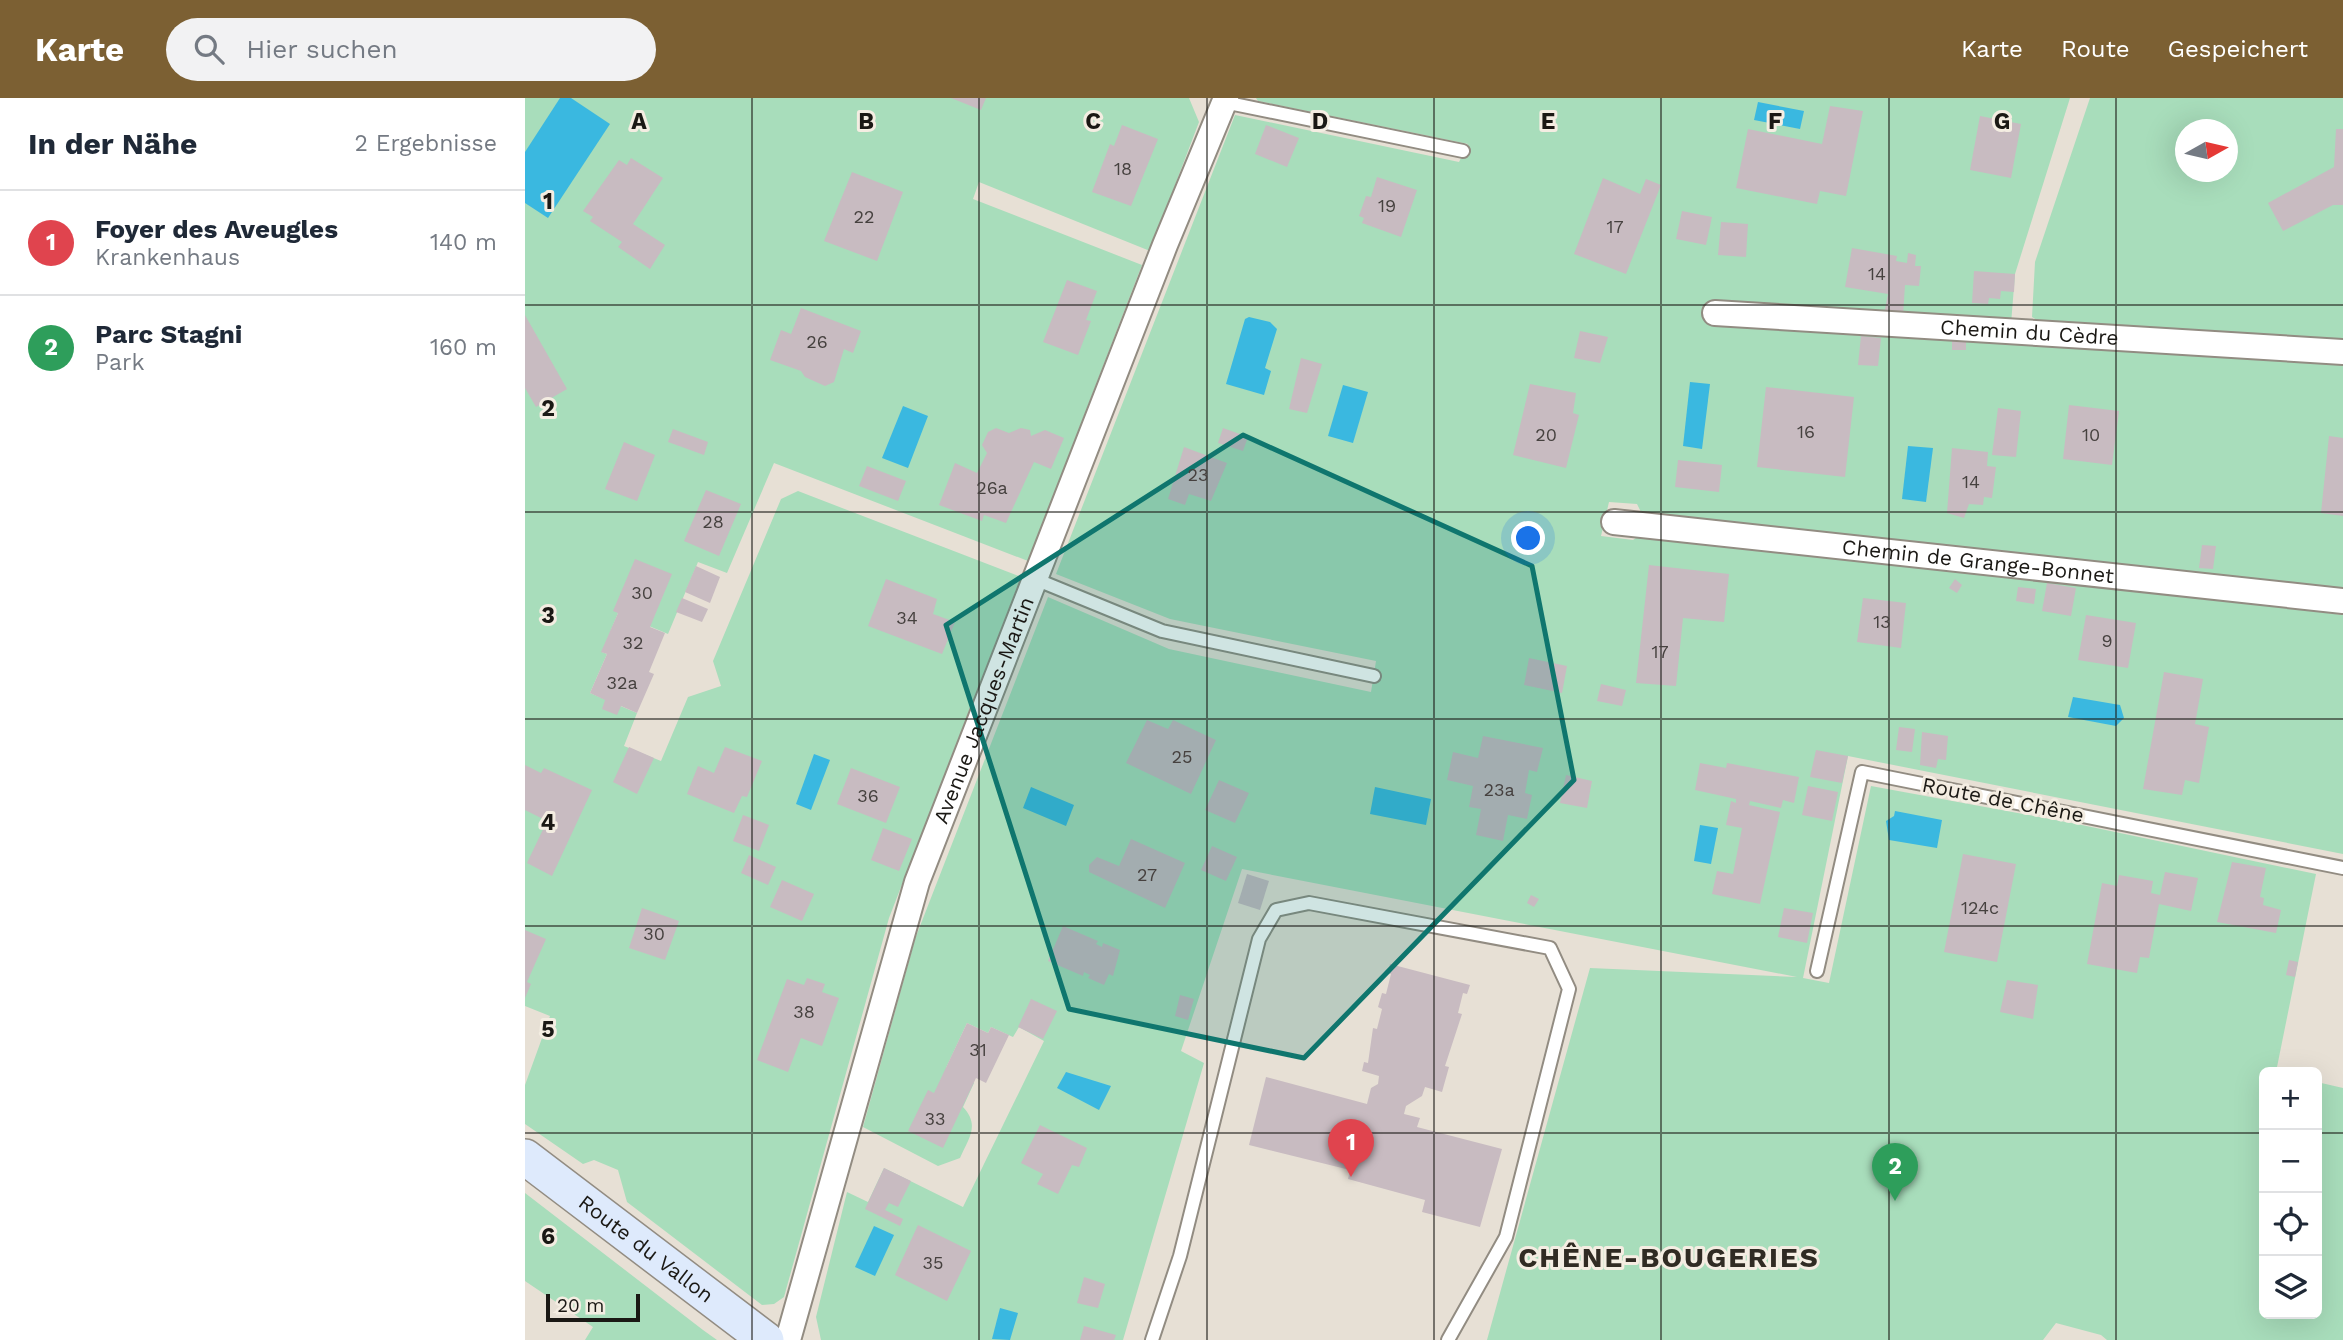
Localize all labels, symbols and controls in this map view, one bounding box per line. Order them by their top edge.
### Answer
search box [166,18,656,81]
text: Karte [35,30,124,69]
icon: search [190,30,228,68]
text: Hier suchen [246,34,398,64]
text: Karte [1961,35,2023,63]
text: Route [2061,35,2130,63]
text: Gespeichert [2168,35,2308,63]
text: A [631,108,647,135]
text: B [858,108,874,135]
text: C [1085,108,1101,135]
text: D [1312,108,1328,135]
text: E [1541,108,1555,135]
text: F [1768,108,1782,135]
text: G [1994,108,2010,135]
north arrow [2175,119,2238,182]
text: In der Nähe [28,126,197,161]
text: 2 Ergebnisse [354,130,497,157]
house number: 18 [1114,158,1132,179]
text: 1 [543,188,553,215]
house number: 19 [1378,195,1396,216]
house number: 22 [854,206,875,227]
text: Foyer des Aveugles [95,214,338,244]
house number: 17 [1606,216,1624,237]
text: 1 [46,229,56,256]
text: 140 m [430,229,497,256]
text: Krankenhaus [95,244,240,271]
house number: 14 [1868,263,1886,284]
street label: Chemin du Cèdre [1939,314,2119,350]
text: Parc Stagni [95,319,242,349]
house number: 26 [806,331,828,352]
text: 2 [44,334,58,361]
text: 160 m [430,334,497,361]
text: Park [95,349,144,376]
text: 2 [541,395,555,422]
house number: 16 [1797,421,1815,442]
house number: 20 [1535,424,1557,445]
house number: 10 [2082,424,2100,445]
house number: 23 [1188,464,1209,485]
house number: 14 [1962,471,1980,492]
house number: 26a [976,477,1008,498]
house number: 28 [702,511,724,532]
your location [1511,521,1545,555]
street label: Chemin de Grange-Bonnet [1841,534,2115,588]
house number: 30 [631,582,653,603]
street label: Avenue Jacques-Martin [928,593,1039,827]
text: 3 [541,602,555,629]
house number: 34 [896,607,918,628]
house number: 13 [1873,611,1891,632]
house number: 9 [2101,630,2113,651]
house number: 32 [623,632,644,653]
house number: 17 [1651,641,1669,662]
house number: 32a [606,672,638,693]
house number: 25 [1172,746,1192,767]
street label: Route de Chêne [1920,772,2086,827]
house number: 23a [1483,779,1515,800]
house number: 36 [857,785,879,806]
text: 4 [541,809,556,836]
house number: 27 [1137,864,1157,885]
house number: 124c [1961,897,1999,918]
house number: 30 [643,923,665,944]
house number: 38 [793,1001,815,1022]
text: 5 [541,1016,555,1043]
house number: 31 [969,1039,987,1060]
map controls [2259,1067,2322,1319]
button: + [2259,1067,2322,1130]
house number: 33 [925,1108,946,1129]
pin: 1 [1328,1119,1374,1177]
button: − [2259,1130,2322,1193]
pin: 2 [1872,1143,1918,1201]
street label: Route du Vallon [574,1189,719,1308]
button: locate [2259,1193,2322,1256]
text: 6 [541,1223,555,1250]
district label: CHÊNE-BOUGERIES [1518,1241,1820,1274]
house number: 35 [923,1252,943,1273]
button: layers [2259,1256,2322,1319]
scale bar [546,1291,641,1323]
text: 20 m [557,1294,604,1317]

